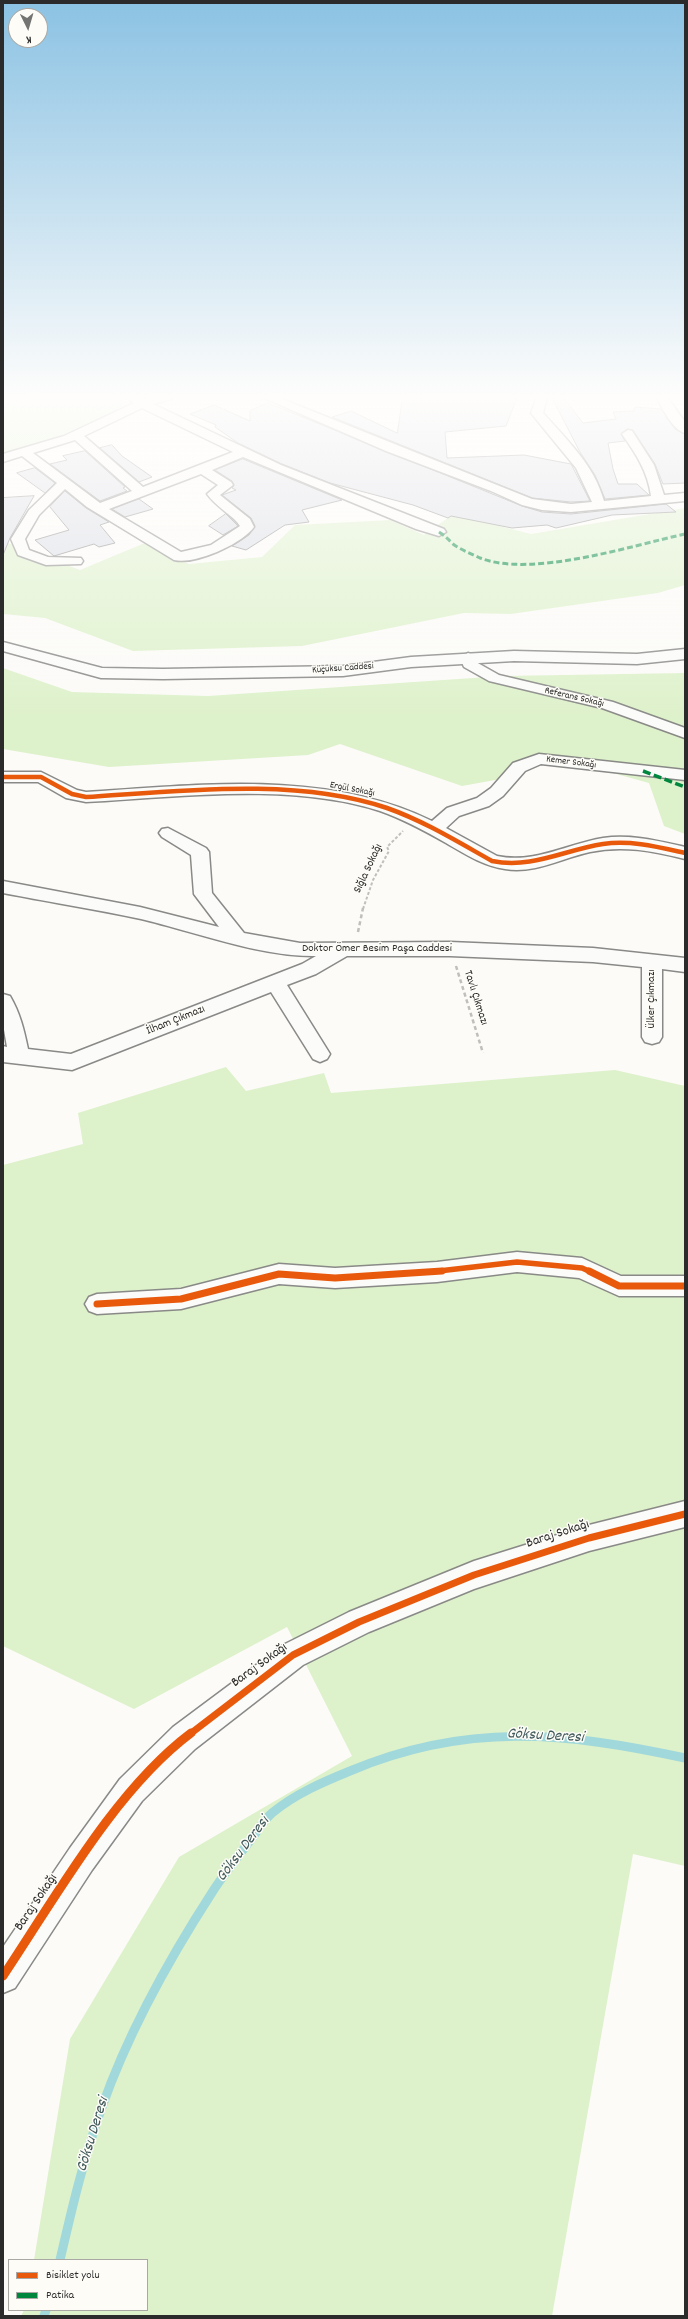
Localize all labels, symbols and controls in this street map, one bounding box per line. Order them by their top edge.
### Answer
north arrow [8,8,48,48]
text: K [26,31,32,47]
street label: Küçüksu Caddesi [312,661,374,677]
street label: Referans Sokağı [543,685,605,711]
street label: Kemer Sokağı [545,754,597,772]
street label: Ergül Sokağı [329,780,375,800]
street label: Sığla Sokağı [351,842,387,896]
street label: Doktor Ömer Besim Paşa Caddesi [302,942,452,956]
street label: Tavlı Çıkmazı [459,969,491,1027]
street label: Ülker Çıkmazı [645,969,659,1029]
street label: İlham Çıkmazı [145,1003,207,1039]
street label: Baraj Sokağı [524,1517,592,1553]
street label: Baraj Sokağı [229,1640,291,1692]
water label: Göksu Deresi [506,1725,584,1749]
water label: Göksu Deresi [213,1813,275,1887]
street label: Baraj Sokağı [12,1871,62,1935]
water label: Göksu Deresi [74,2095,114,2175]
legend [8,2259,148,2311]
text: Bisiklet yolu [46,2267,100,2284]
text: Patika [46,2287,74,2304]

